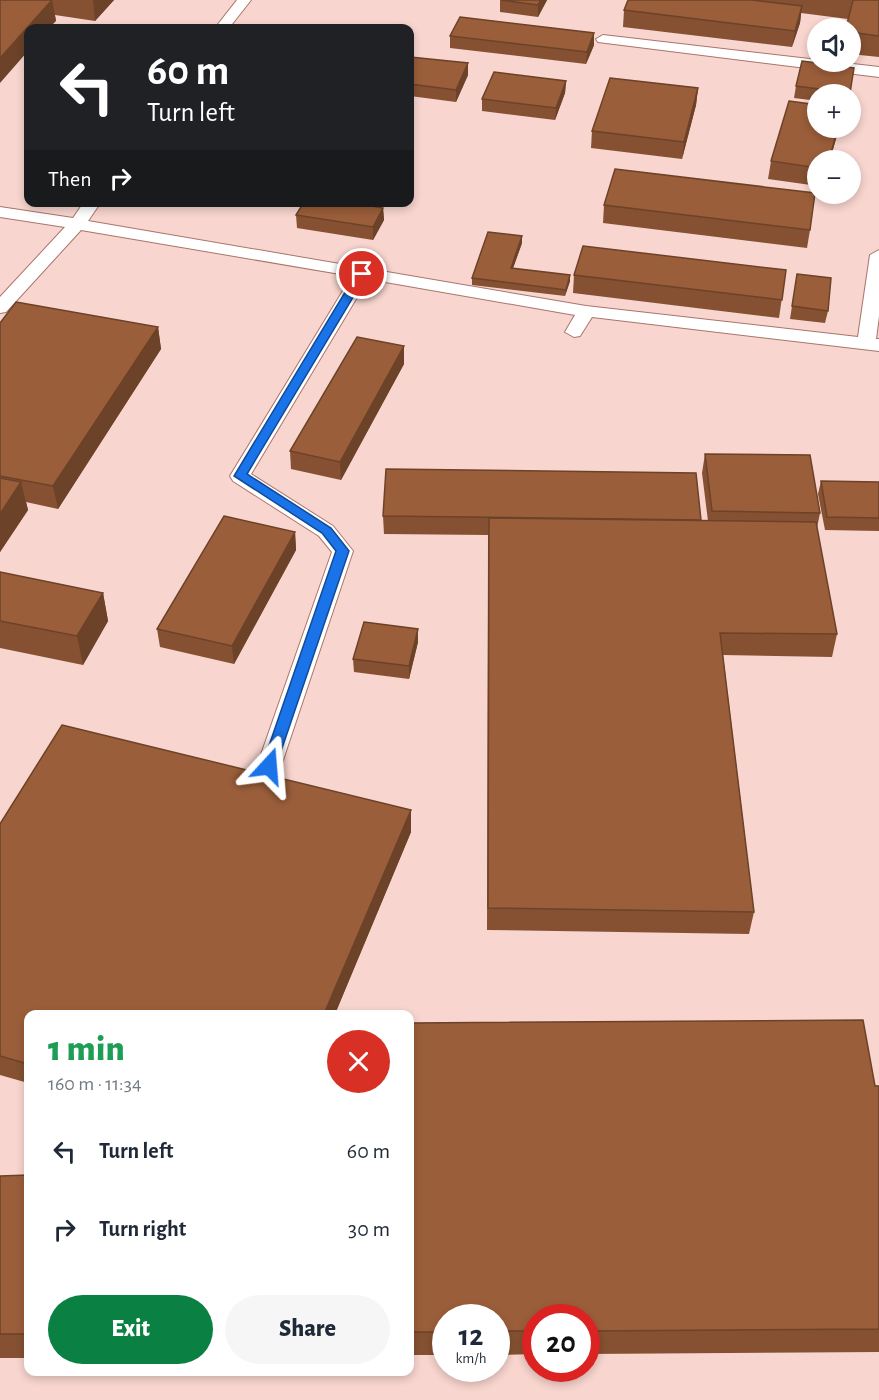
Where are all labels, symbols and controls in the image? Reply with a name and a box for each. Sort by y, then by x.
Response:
map controls [807,18,861,204]
button: sound [807,18,861,72]
icon: left [48,48,126,126]
text: 60 m [147,50,229,92]
button: + [807,84,861,138]
text: Turn left [147,99,235,126]
button: − [807,150,861,204]
icon: right [104,162,137,195]
text: Then [48,168,92,190]
pin [336,248,387,299]
icon: arrive [345,257,378,290]
position arrow [237,734,301,798]
button: close [327,1030,390,1093]
text: 1 min [48,1031,125,1067]
text: 160 m · 11:34 [48,1074,142,1094]
icon: left [48,1135,81,1168]
text: Turn left [99,1140,173,1162]
text: 60 m [347,1140,390,1162]
icon: right [48,1213,81,1246]
text: Turn right [99,1218,186,1240]
text: 30 m [348,1218,390,1240]
button: Exit [48,1295,213,1364]
button: Share [225,1295,390,1364]
speed limit sign: 20 [522,1304,600,1382]
text: 12 [459,1321,483,1351]
text: km/h [456,1351,486,1366]

